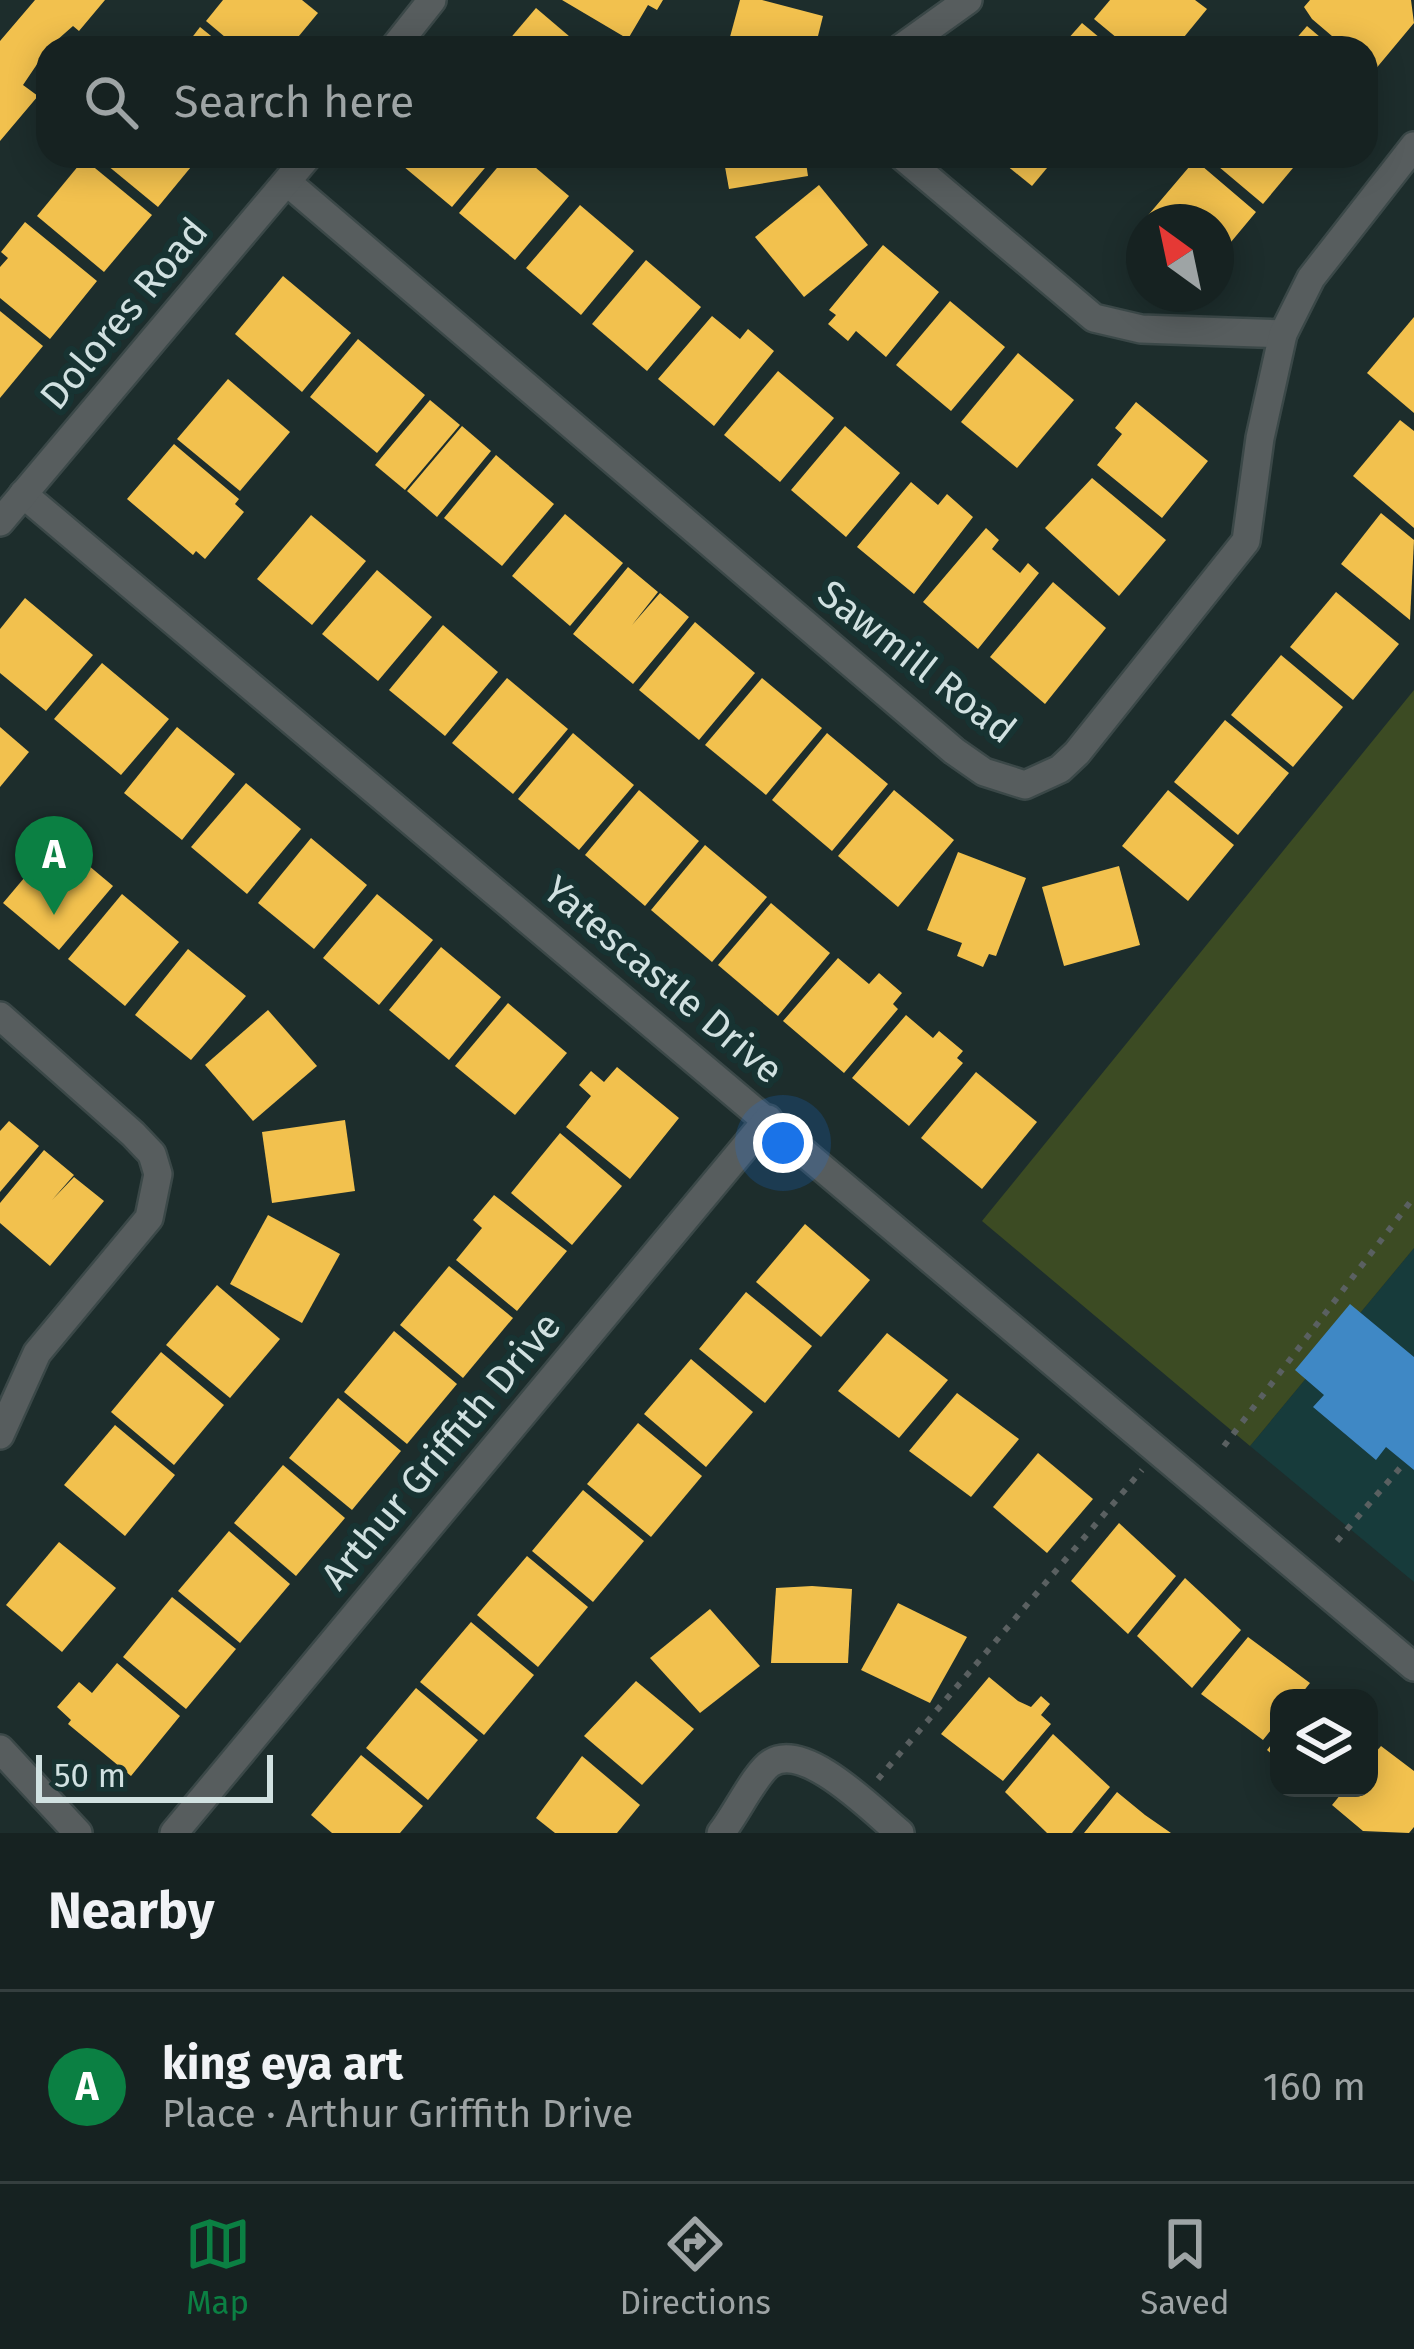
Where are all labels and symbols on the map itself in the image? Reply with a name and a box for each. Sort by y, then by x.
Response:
north arrow [1126,204,1234,312]
street label: Dolores Road [31,209,217,419]
street label: Sawmill Road [809,571,1025,753]
pin: A [15,816,93,915]
street label: Yatescastle Drive [534,867,792,1093]
your location [753,1113,813,1173]
street label: Arthur Griffith Drive [312,1303,570,1599]
scale bar [36,1749,273,1802]

